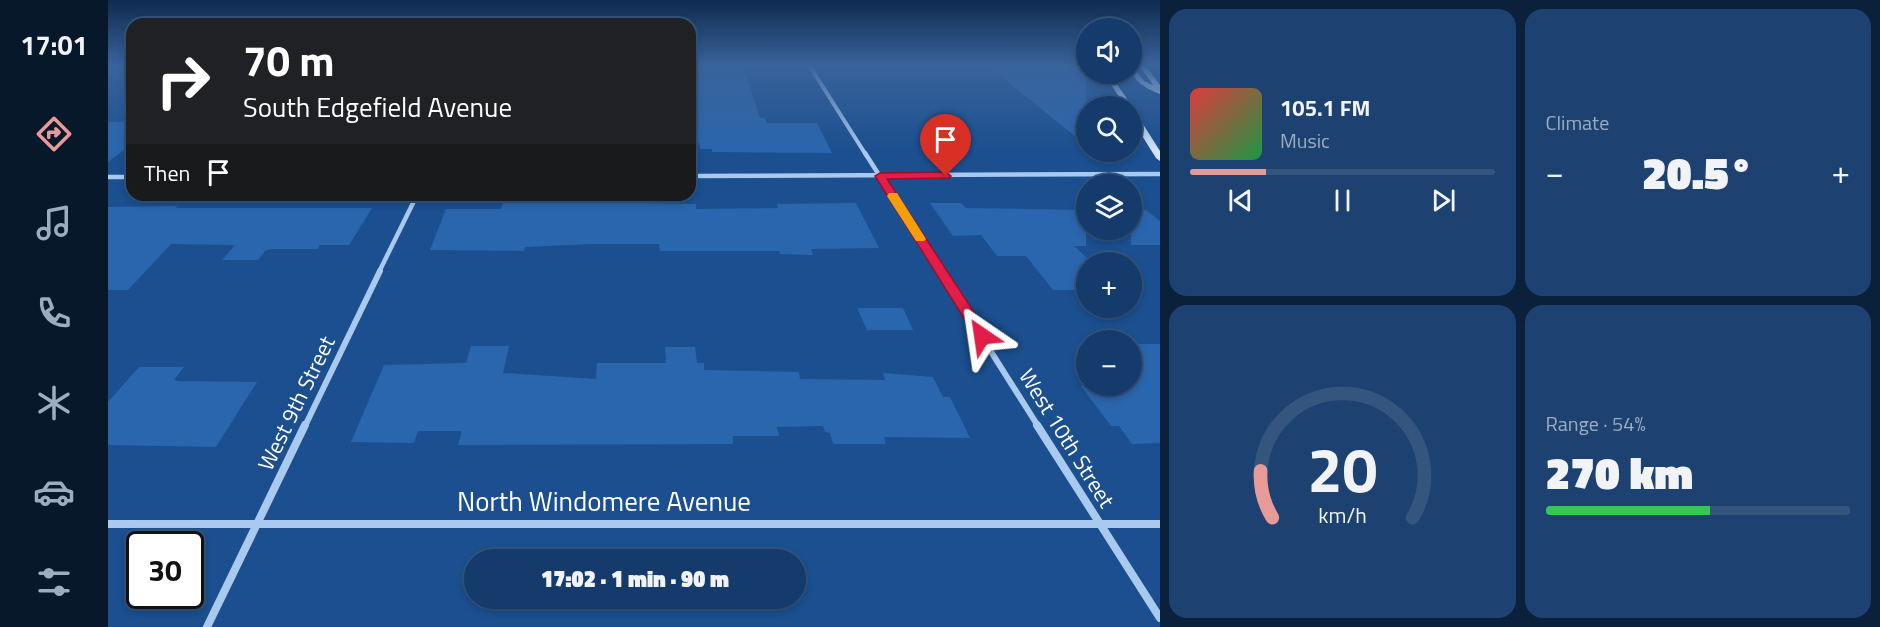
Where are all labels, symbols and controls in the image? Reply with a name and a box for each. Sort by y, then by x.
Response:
map controls [1076,18,1142,396]
button: sound [1076,18,1142,84]
text: 17:01 [20,24,88,65]
text: 70 m [243,28,335,92]
icon: right [144,42,222,120]
text: South Edgefield Avenue [243,86,512,127]
text: 105.1 FM [1280,91,1370,125]
button: search [1076,96,1142,162]
text: Climate [1546,107,1609,138]
icon: directions [33,113,75,155]
pin [920,114,971,176]
icon: arrive [929,123,962,156]
text: Music [1280,125,1330,156]
text: 20.5° [1642,138,1754,206]
text: − [1546,147,1564,197]
text: + [1832,147,1850,197]
text: Then [144,156,190,190]
icon: arrive [202,156,235,189]
button: layers [1076,174,1142,240]
icon: previous [1224,184,1257,217]
icon: pause [1326,184,1359,217]
icon: next [1427,184,1460,217]
icon: music [33,202,75,244]
button: + [1076,252,1142,318]
icon: phone [33,292,75,334]
position arrow [950,304,1014,368]
street label: West 9th Street [249,330,343,476]
button: − [1076,330,1142,396]
street label: West 10th Street [1011,362,1124,515]
icon: climate [33,382,75,424]
text: Range · 54% [1546,408,1646,439]
text: 20 [1307,421,1377,516]
text: 270 km [1546,438,1693,506]
icon: car [33,471,75,513]
street label: North Windomere Avenue [457,480,751,521]
text: km/h [1318,500,1367,532]
speed limit sign: 30 [126,531,204,609]
icon: filters [33,561,75,603]
text: 17:02 · 1 min · 90 m [541,562,729,596]

